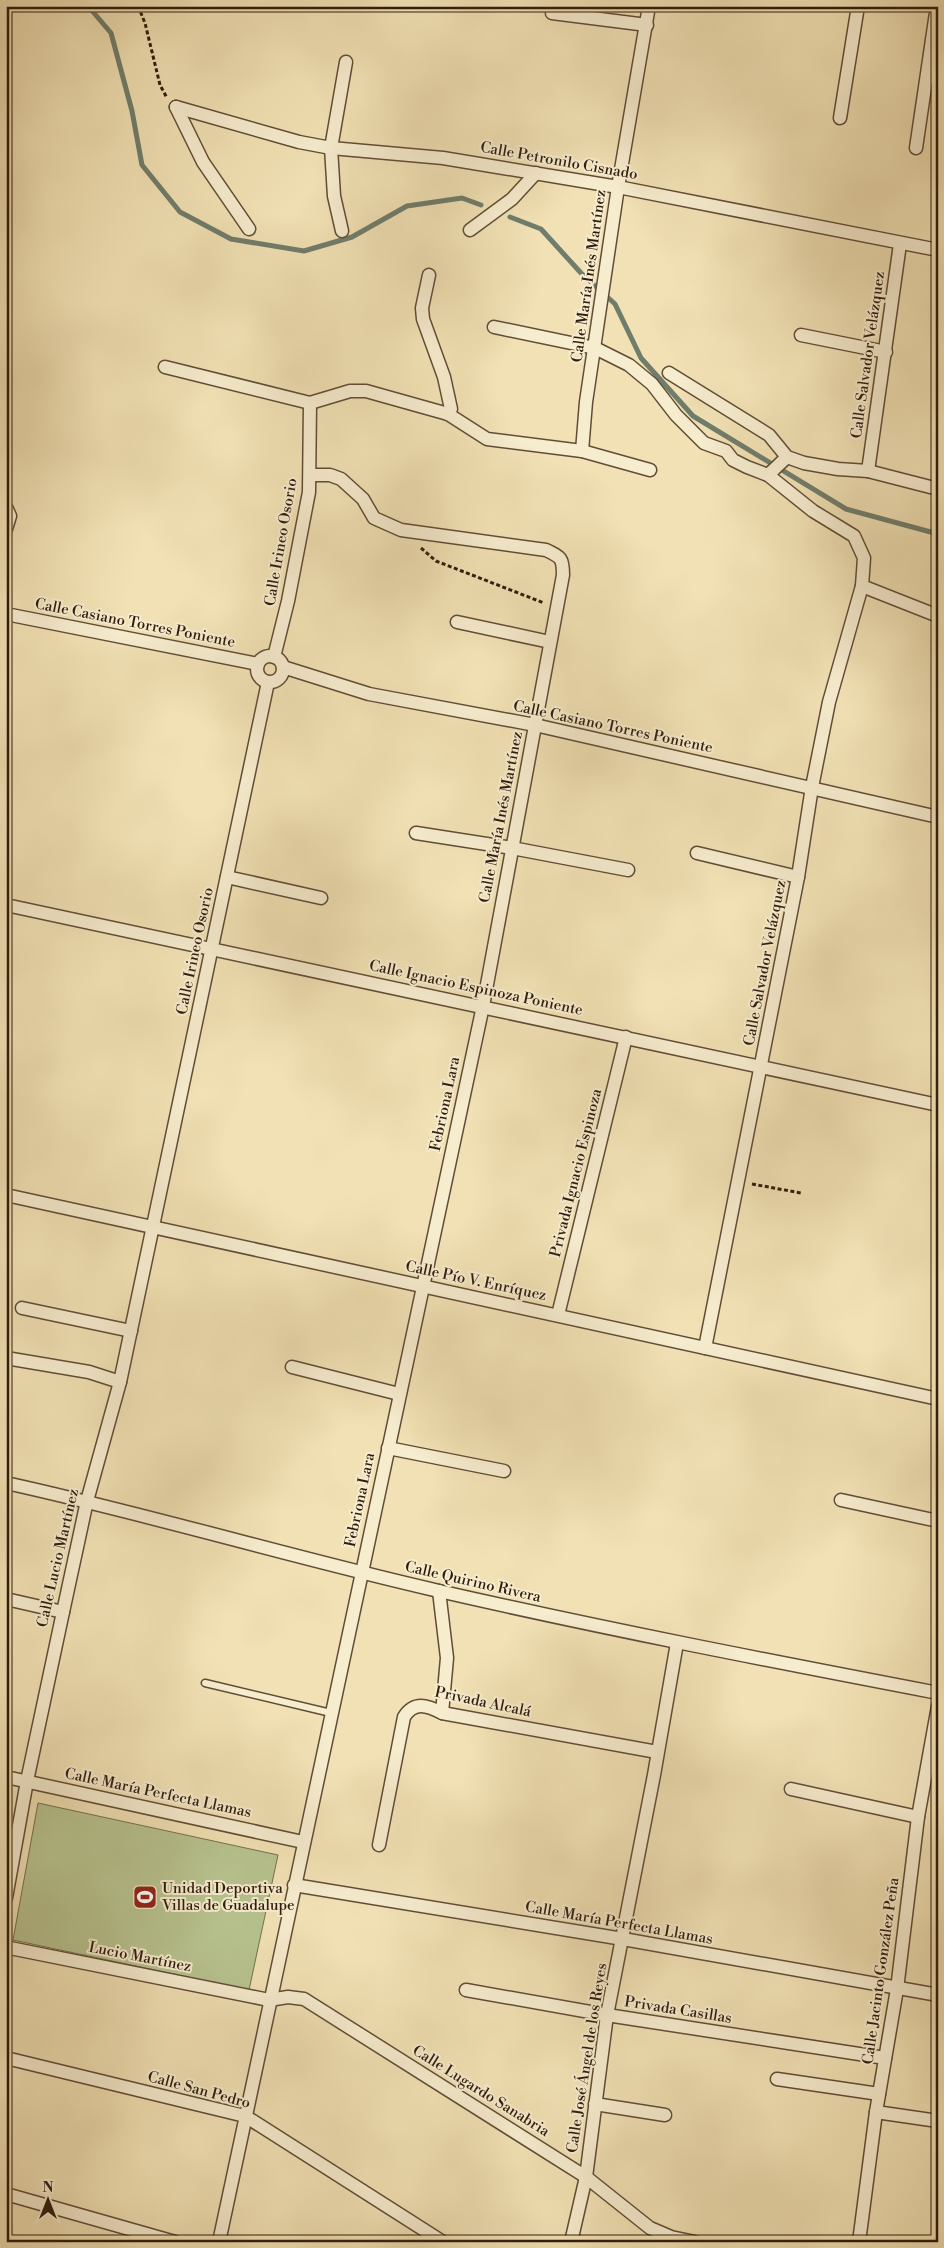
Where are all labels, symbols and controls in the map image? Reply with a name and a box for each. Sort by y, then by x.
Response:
street label: Calle Petronilo Cisnado [479,138,639,184]
street label: Calle María Inés Martínez [567,188,611,364]
street label: Calle Salvador Velázquez [847,270,889,440]
street label: Calle Irineo Osorio [260,476,302,608]
street label: Calle Casiano Torres Poniente [33,594,237,652]
street label: Calle Casiano Torres Poniente [511,697,715,757]
street label: Calle María Inés Martínez [475,730,527,904]
street label: Calle Salvador Velázquez [740,878,790,1048]
street label: Calle Irineo Osorio [172,886,218,1016]
street label: Calle Ignacio Espinoza Poniente [367,956,585,1020]
street label: Febriona Lara [426,1055,464,1153]
street label: Privada Ignacio Espinoza [546,1086,606,1259]
street label: Calle Pío V. Enríquez [404,1257,548,1305]
street label: Febriona Lara [341,1451,379,1549]
street label: Calle Lucio Martínez [33,1487,83,1629]
street label: Calle Quirino Rivera [403,1557,543,1607]
street label: Privada Alcalá [433,1683,533,1722]
street label: Calle María Perfecta Llamas [63,1764,253,1822]
street label: Calle Jacinto González Peña [858,1876,904,2066]
place label: Unidad Deportiva Villas de Guadalupe [161,1879,295,1915]
sports icon: Unidad Deportiva Villas de Guadalupe [132,1884,158,1910]
street label: Calle María Perfecta Llamas [524,1897,714,1949]
street label: Lucio Martínez [87,1938,193,1976]
street label: Calle José Ángel de los Reyes [562,1961,611,2154]
street label: Privada Casillas [623,1992,733,2028]
street label: Calle Lugardo Sanabria [409,2041,553,2141]
street label: Calle San Pedro [145,2067,253,2113]
north arrow [22,2176,72,2226]
text: N [42,2179,54,2197]

